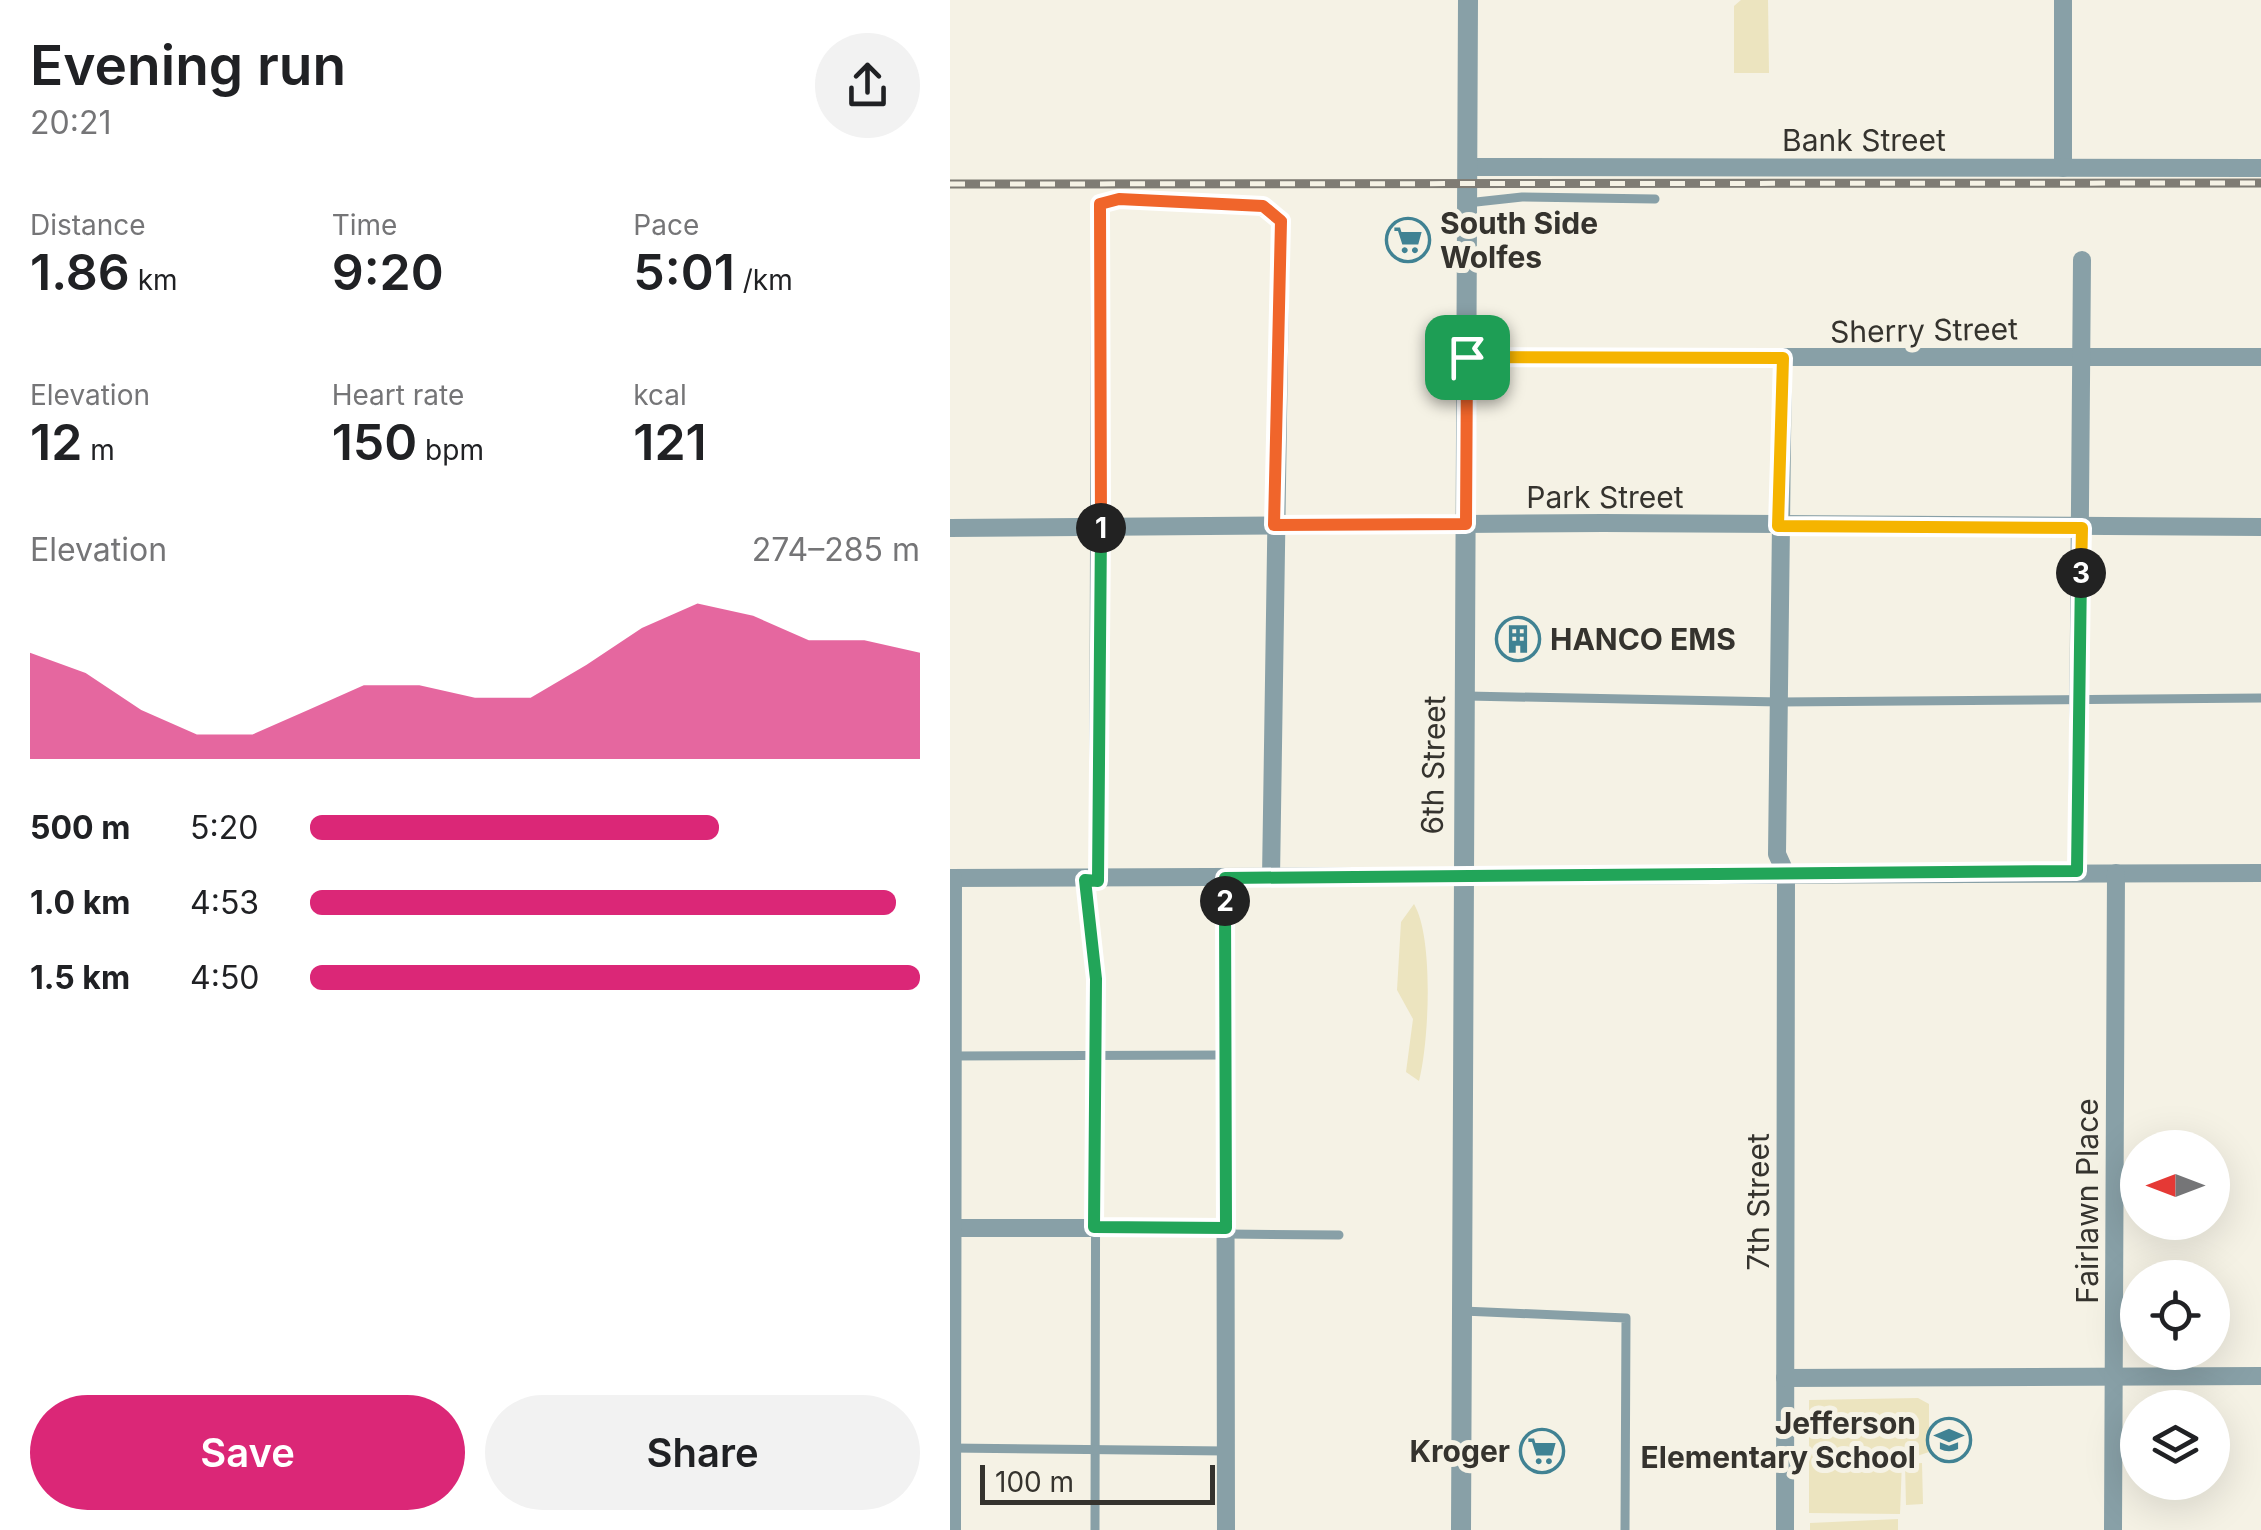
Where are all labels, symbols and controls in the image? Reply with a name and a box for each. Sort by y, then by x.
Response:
text: Evening run [30,32,346,98]
button: share [815,33,920,138]
text: 20:21 [30,103,111,142]
street label: Bank Street [1782,122,1946,158]
place label: South Side Wolfes [1440,205,1598,275]
text: Distance [30,208,146,242]
text: Time [332,208,397,242]
text: Pace [633,208,699,242]
supermarket icon: South Side Wolfes [1385,217,1431,263]
text: 1.86 [30,242,130,302]
text: 9:20 [332,242,444,302]
text: 5:01 [633,242,735,302]
text: km [130,263,178,297]
text: /km [735,263,793,297]
street label: Sherry Street [1830,310,2018,350]
pin [1425,315,1510,400]
icon: arrive [1440,330,1495,385]
text: Elevation [30,378,150,412]
text: Heart rate [332,378,464,412]
text: kcal [633,378,687,412]
text: 12 [30,412,82,472]
text: 150 [332,412,417,472]
text: 121 [633,412,707,472]
text: m [82,433,115,467]
text: bpm [417,433,484,467]
street label: Park Street [1526,479,1684,515]
pin: 1 [1076,503,1126,553]
text: 1 [1095,511,1107,545]
text: Elevation [30,530,167,569]
text: 274–285 m [752,530,920,569]
pin: 3 [2056,548,2106,598]
text: 3 [2072,556,2090,590]
building icon: HANCO EMS [1495,616,1541,662]
place label: HANCO EMS [1550,621,1736,657]
street label: 6th Street [1414,695,1452,835]
text: 500 m [30,808,130,847]
text: 5:20 [190,808,258,847]
pin: 2 [1200,876,1250,926]
text: 1.0 km [30,883,130,922]
text: 4:53 [190,883,259,922]
text: 2 [1216,884,1234,918]
text: 1.5 km [30,958,130,997]
text: 4:50 [190,958,260,997]
street label: Fairlawn Place [2069,1098,2105,1304]
north arrow [2120,1130,2230,1240]
map controls [2120,1130,2230,1500]
street label: 7th Street [1740,1133,1776,1271]
button: locate [2120,1260,2230,1370]
button: layers [2120,1390,2230,1500]
button: Save [30,1395,465,1510]
button: Share [485,1395,920,1510]
place label: Jefferson Elementary School [1641,1405,1916,1475]
school or university icon: Jefferson Elementary School [1926,1417,1972,1463]
supermarket icon: Kroger [1519,1428,1565,1474]
place label: Kroger [1409,1433,1510,1469]
scale bar [980,1460,1215,1504]
text: 100 m [995,1465,1074,1499]

